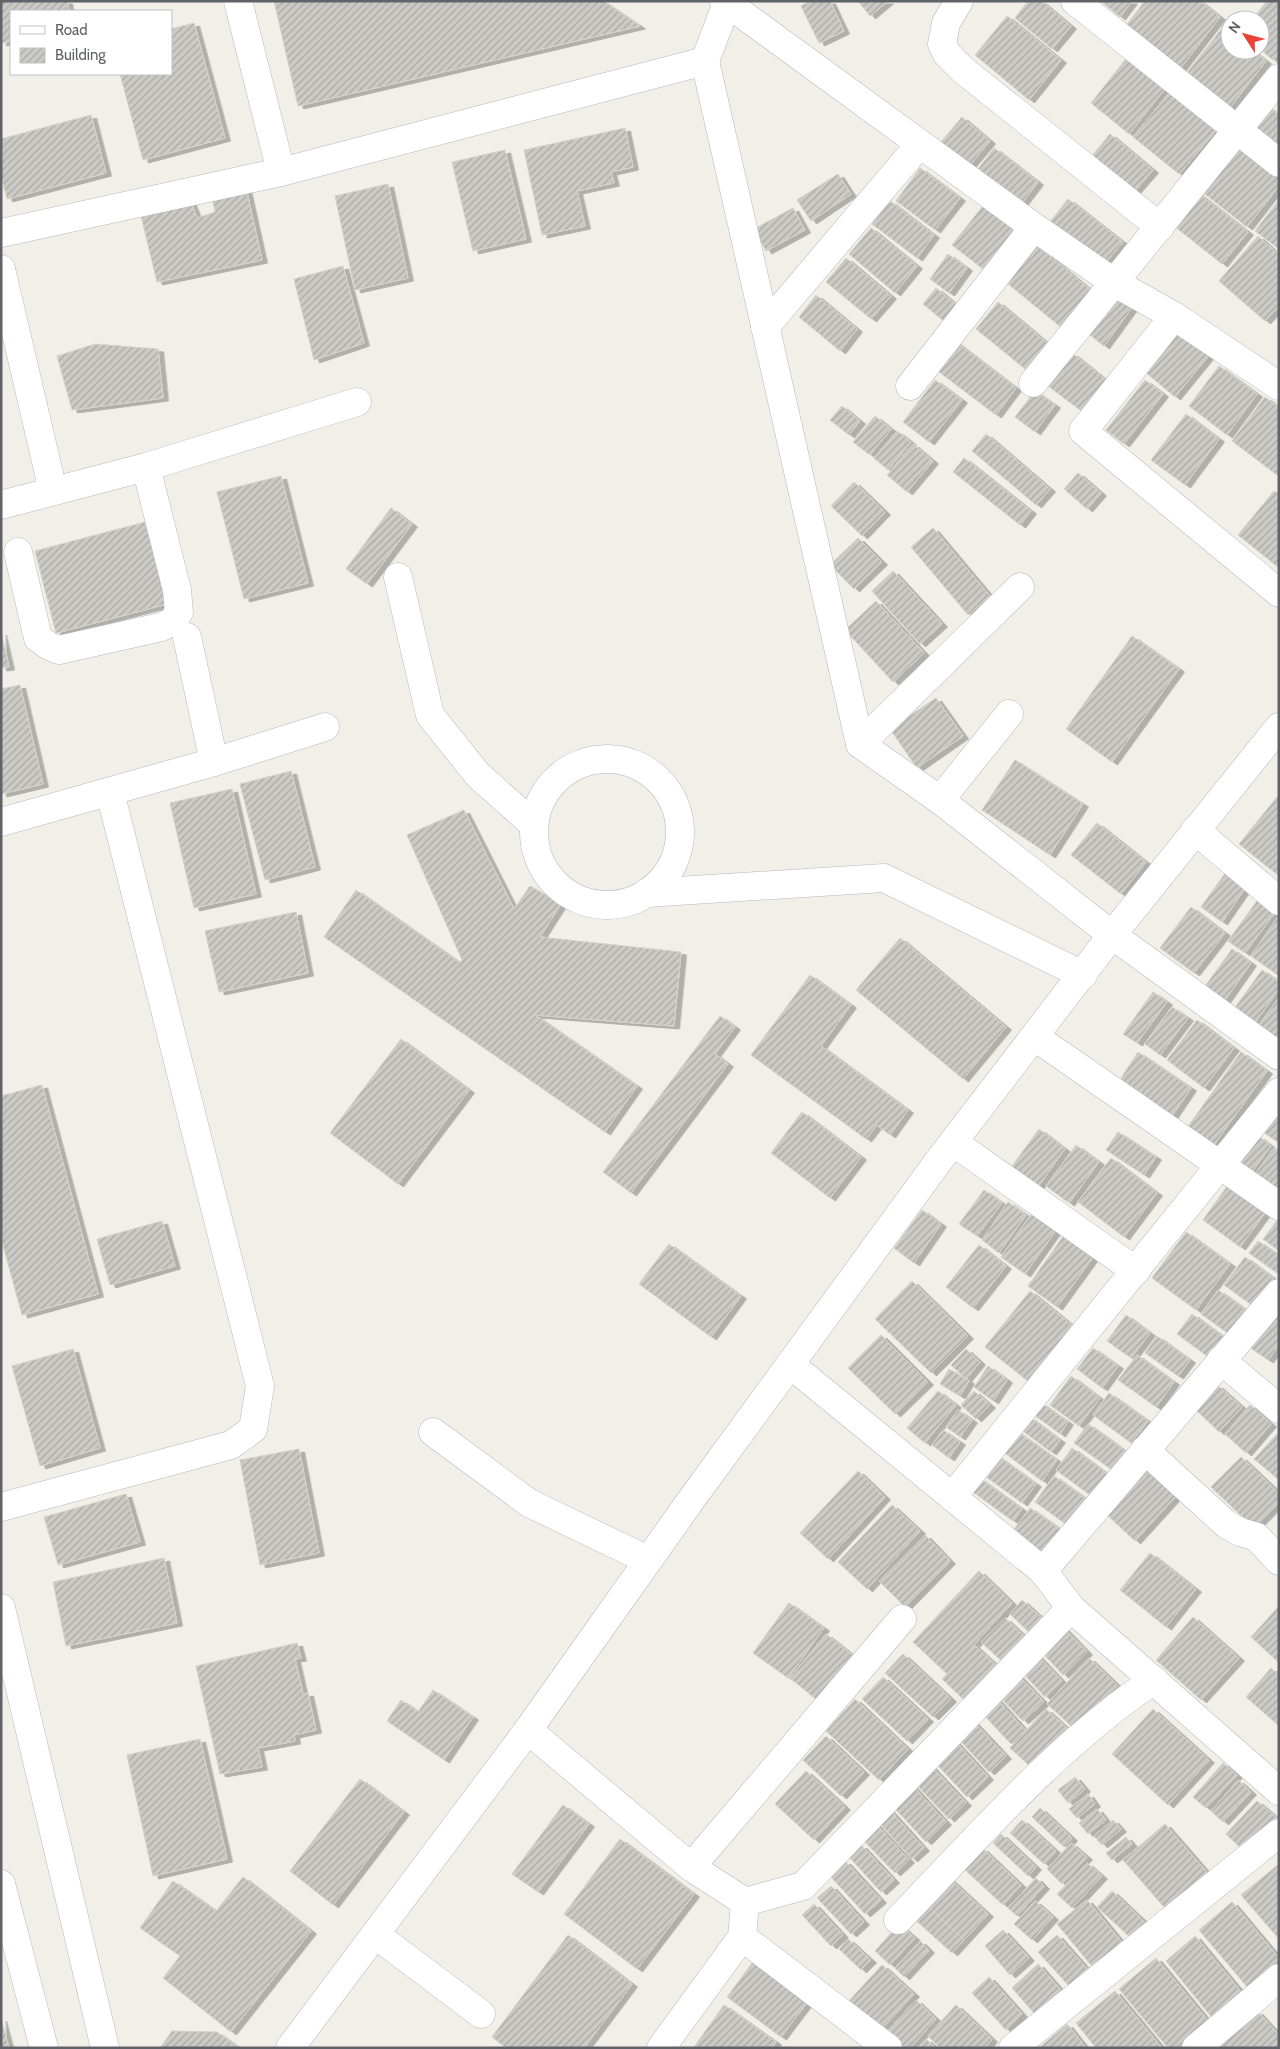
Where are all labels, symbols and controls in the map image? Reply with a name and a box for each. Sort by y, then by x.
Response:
legend [10,10,172,75]
north arrow [1220,10,1270,60]
text: N [1224,18,1245,37]
text: Road [55,21,88,39]
text: Building [55,46,106,64]

